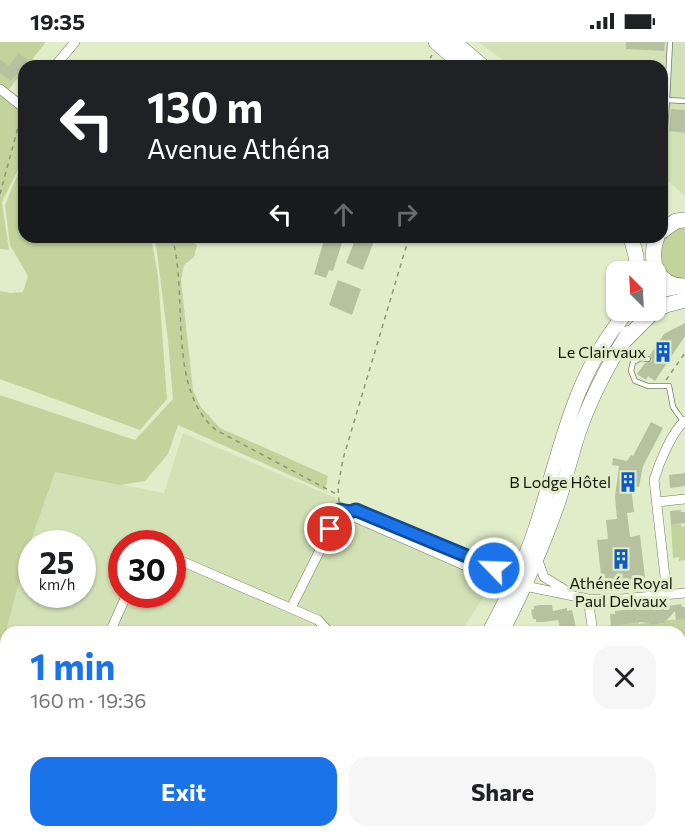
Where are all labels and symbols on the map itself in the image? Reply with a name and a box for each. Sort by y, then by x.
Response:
north arrow [606,261,666,321]
building icon: Le Clairvaux [651,340,675,364]
place label: Le Clairvaux [558,342,646,361]
building icon: B Lodge Hôtel [616,470,640,494]
place label: B Lodge Hôtel [509,472,611,491]
pin [304,503,355,554]
speed limit sign: 30 [108,530,186,608]
position arrow [462,536,526,600]
building icon: Athénée Royal Paul Delvaux [609,547,633,571]
place label: Athénée Royal Paul Delvaux [569,573,673,610]

